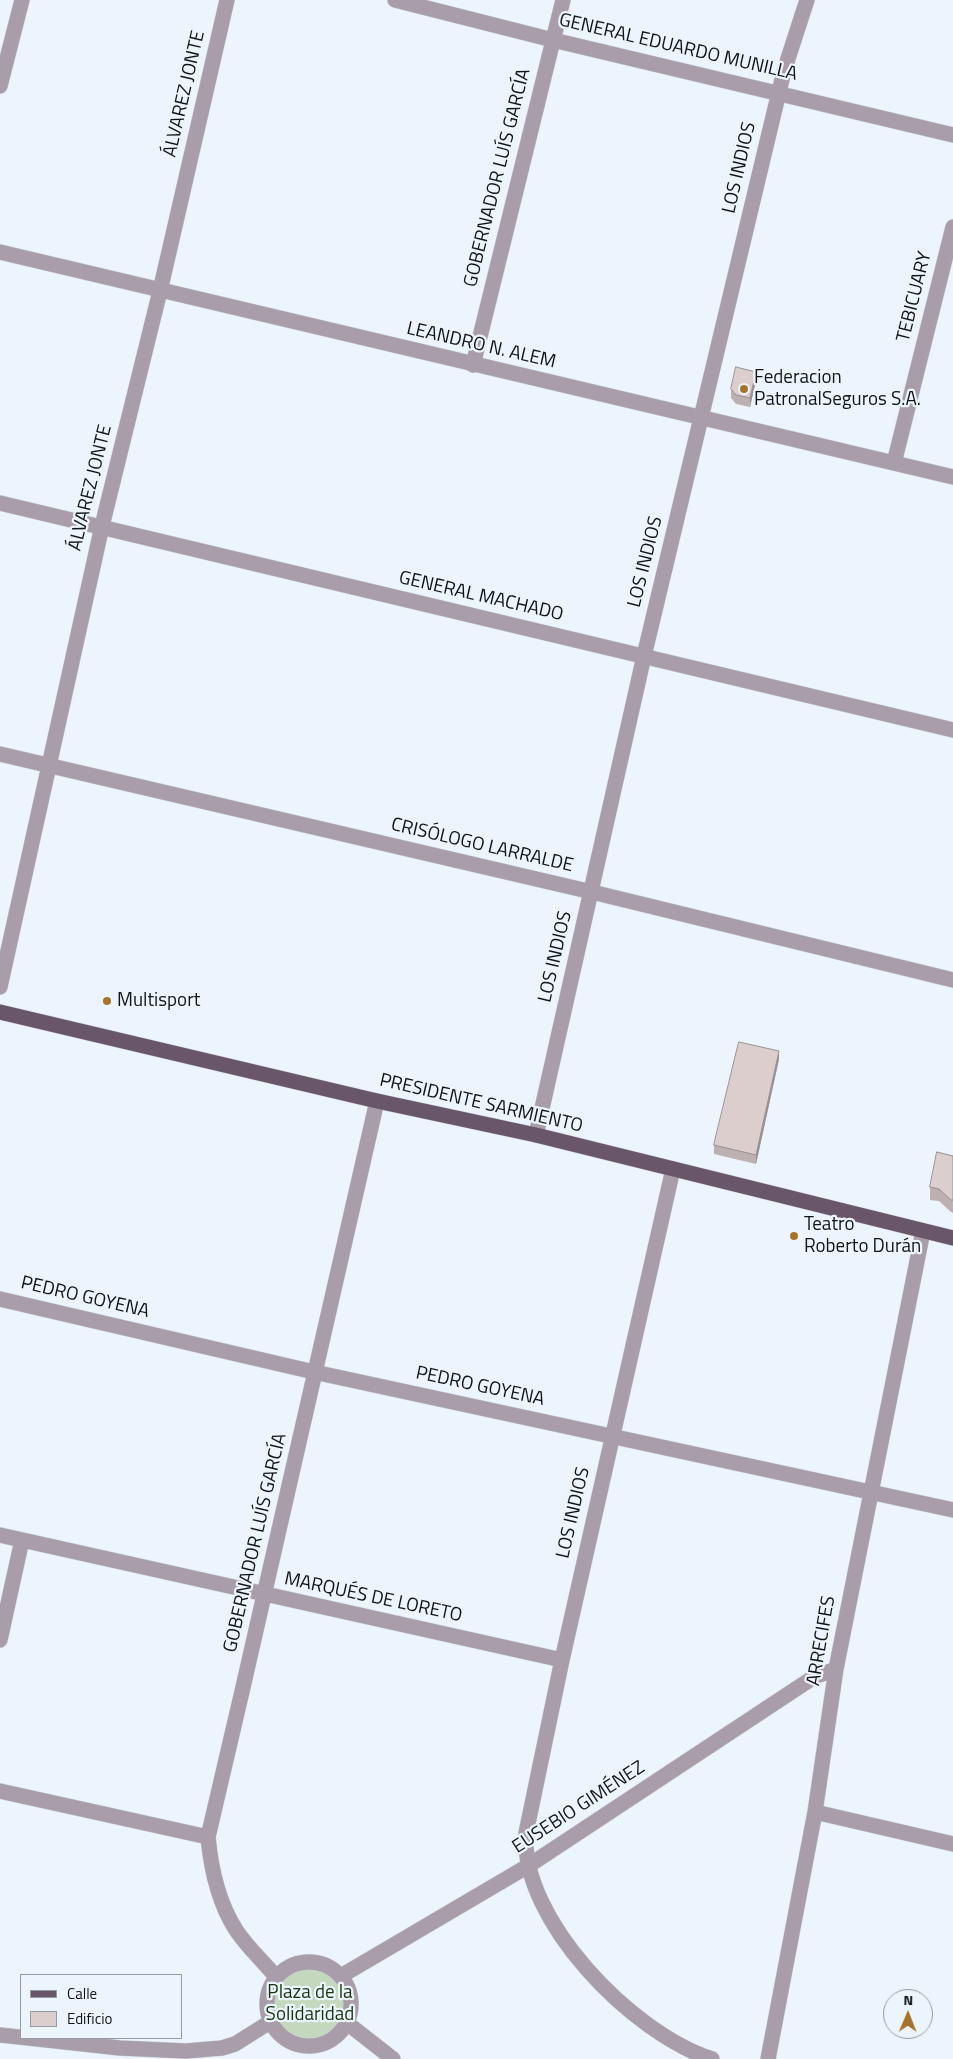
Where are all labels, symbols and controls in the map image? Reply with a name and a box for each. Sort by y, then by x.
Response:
street label: GENERAL EDUARDO MUNILLA [557,9,799,87]
street label: ÁLVAREZ JONTE [159,29,211,159]
street label: GOBERNADOR LUÍS GARCÍA [460,66,536,290]
street label: LOS INDIOS [718,120,762,216]
street label: TEBICUARY [893,250,937,344]
street label: LEANDRO N. ALEM [404,318,558,374]
place label: Federacion PatronalSeguros S.A. [754,367,921,411]
marker: Federacion PatronalSeguros S.A. [738,383,750,395]
street label: ÁLVAREZ JONTE [64,423,118,553]
street label: LOS INDIOS [624,514,668,610]
street label: GENERAL MACHADO [397,567,565,627]
street label: CRISÓLOGO LARRALDE [389,814,575,878]
street label: LOS INDIOS [534,909,578,1005]
place label: Multisport [117,990,200,1012]
marker: Multisport [101,995,113,1007]
street label: PRESIDENTE SARMIENTO [377,1070,585,1138]
place label: Teatro Roberto Durán [804,1214,921,1258]
marker: Teatro Roberto Durán [788,1230,800,1242]
street label: PEDRO GOYENA [19,1272,151,1324]
street label: PEDRO GOYENA [414,1362,546,1412]
street label: GOBERNADOR LUÍS GARCÍA [220,1431,292,1655]
street label: LOS INDIOS [552,1465,596,1561]
street label: MARQUÉS DE LORETO [282,1568,464,1628]
street label: ARRECIFES [803,1594,841,1688]
street label: EUSEBIO GIMÉNEZ [509,1757,649,1859]
legend [20,1974,182,2039]
text: Calle [67,1982,97,2005]
park label: Plaza de la Solidaridad [266,1982,354,2026]
north arrow [883,1989,933,2039]
text: N [903,1989,913,2010]
text: Edificio [67,2007,112,2030]

